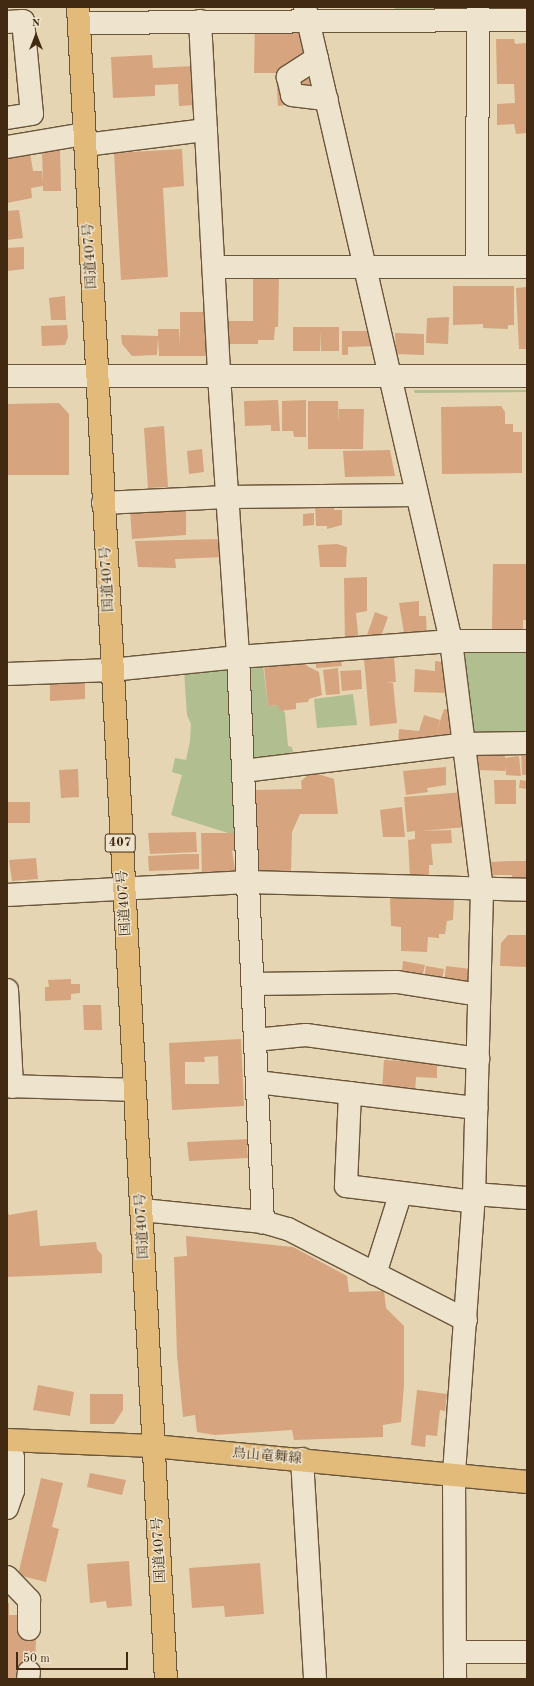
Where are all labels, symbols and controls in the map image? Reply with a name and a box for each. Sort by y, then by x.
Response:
north arrow [16,16,56,56]
text: N [32,18,40,29]
street label: 国道407号 [80,222,100,290]
street label: 国道407号 [97,545,117,613]
road number: 407 [104,832,136,854]
street label: 国道407号 [114,869,134,937]
street label: 国道407号 [132,1192,152,1260]
street label: 鳥山竜舞線 [231,1445,303,1467]
street label: 国道407号 [149,1516,169,1584]
scale bar [18,1644,130,1670]
text: 50 m [23,1653,50,1665]

